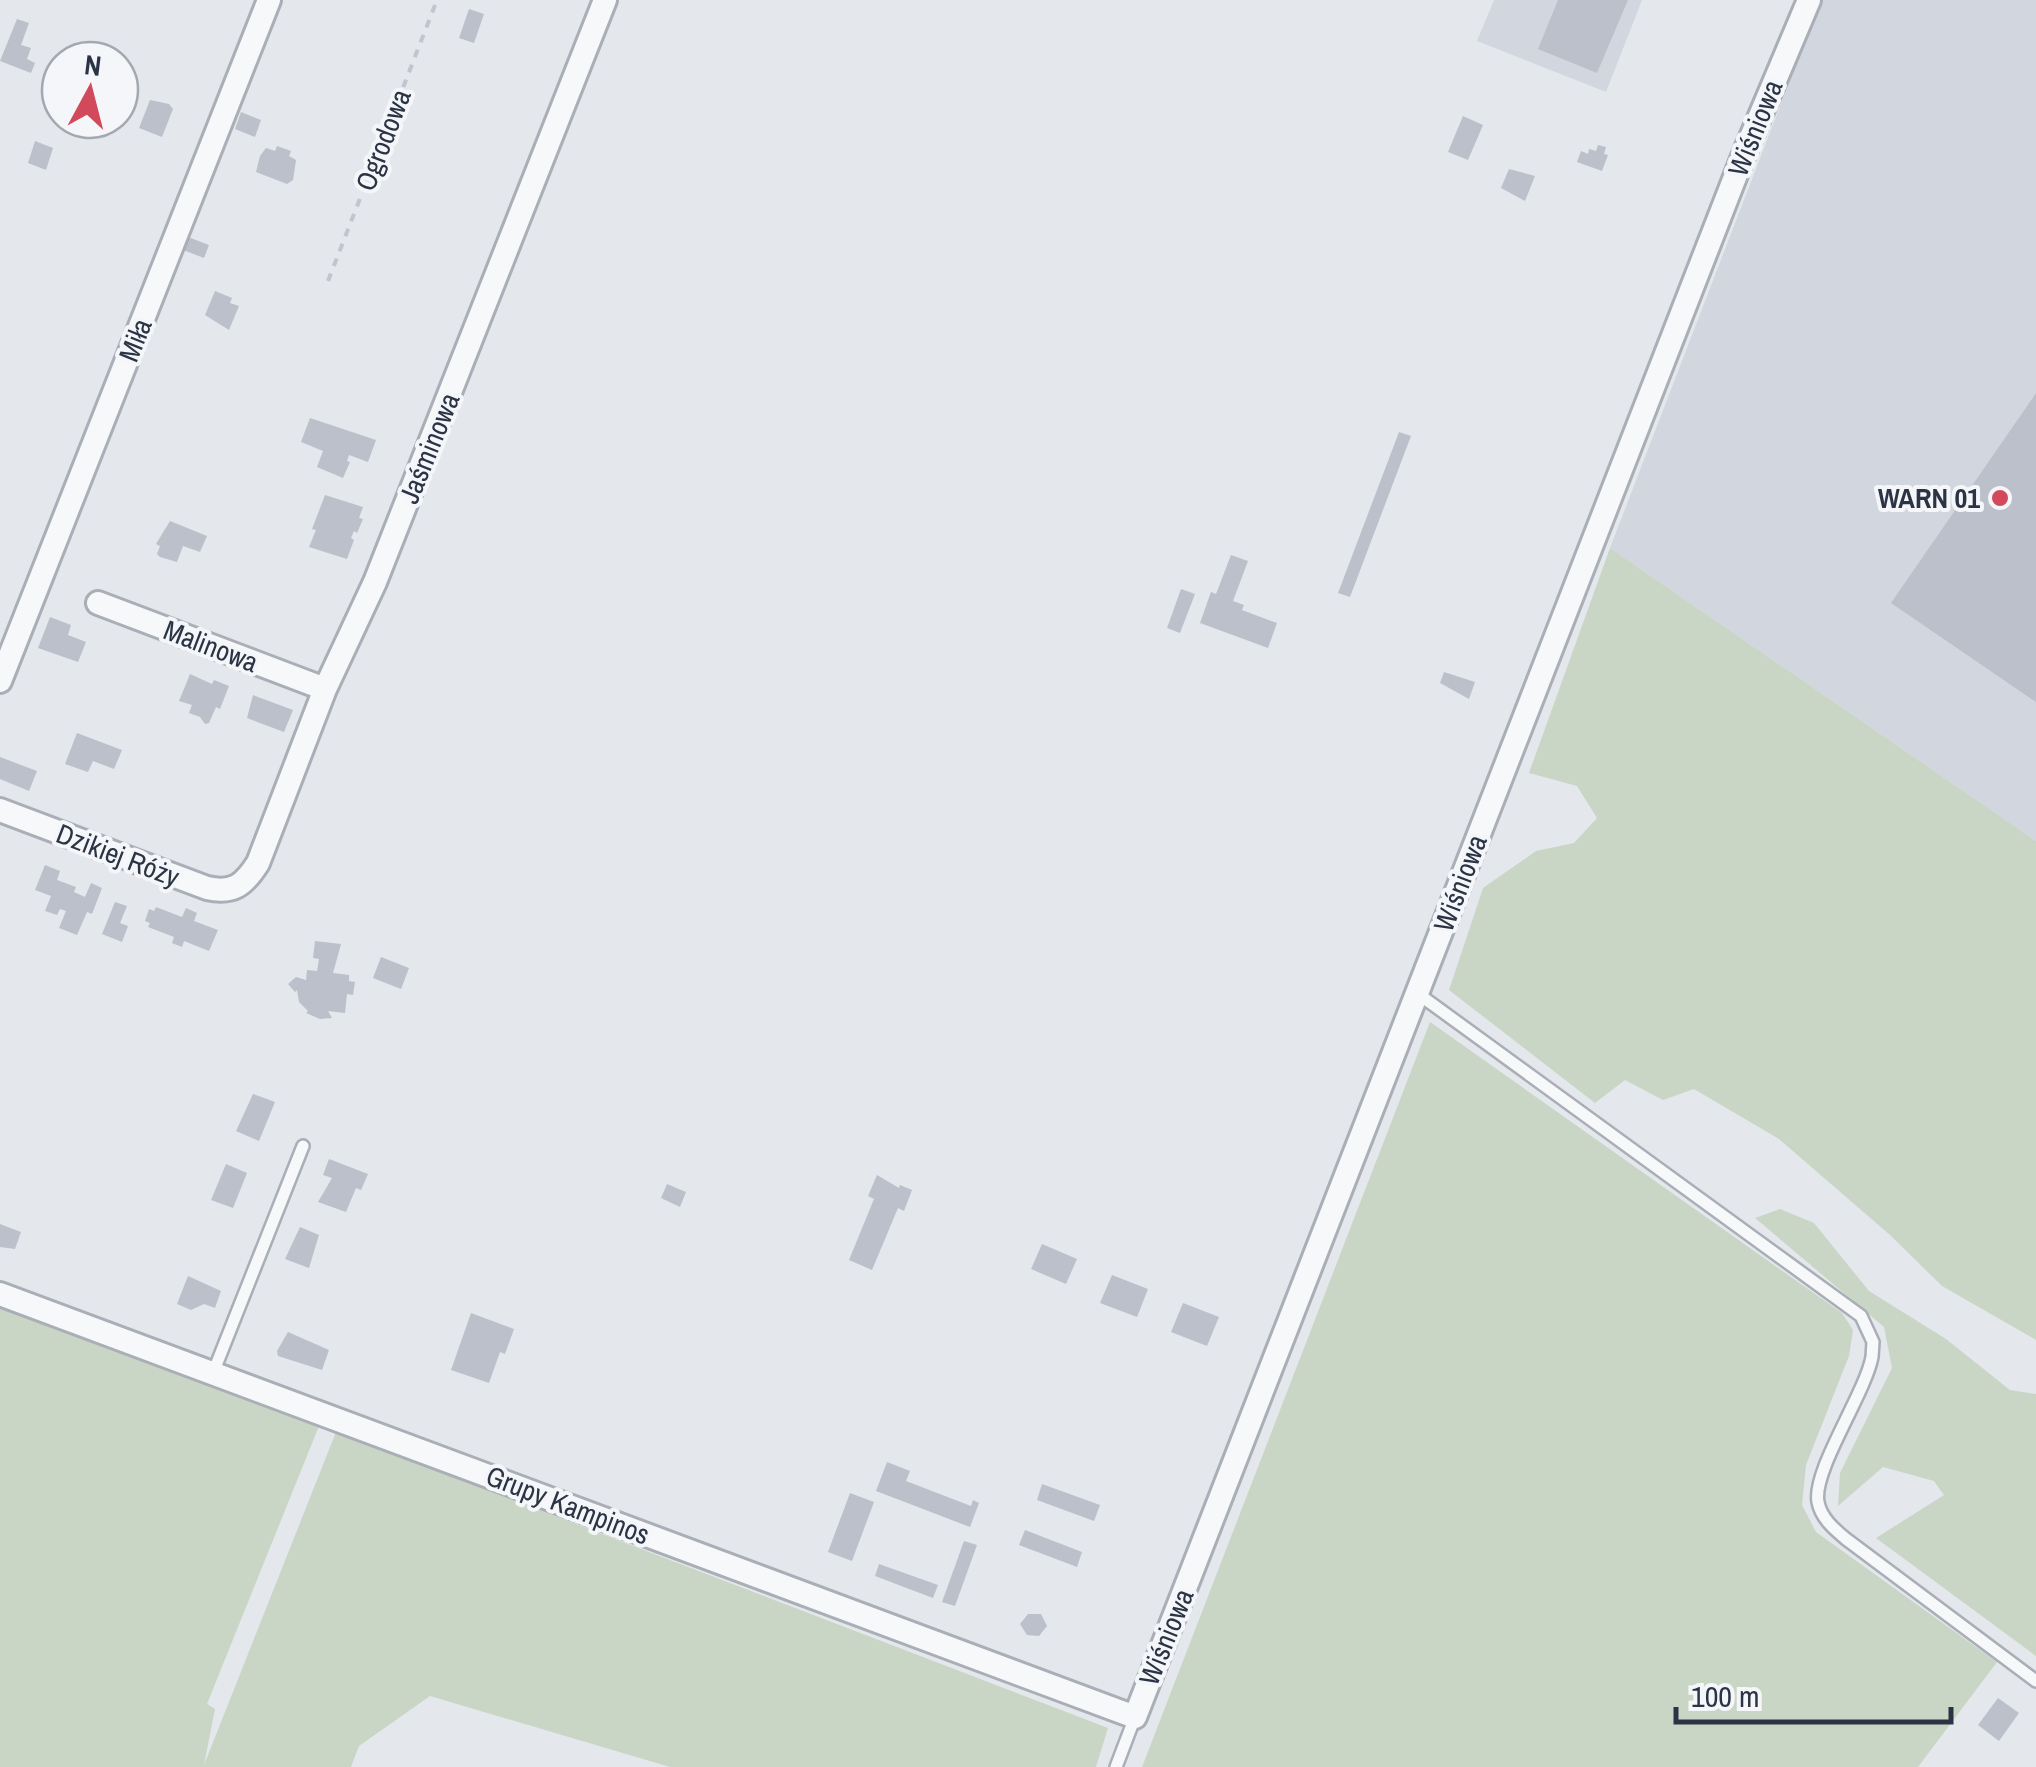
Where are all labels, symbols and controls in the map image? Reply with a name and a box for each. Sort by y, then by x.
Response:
north arrow [40,40,140,140]
text: N [83,45,104,85]
street label: Wiśniowa [1719,74,1792,182]
street label: Ogrodowa [346,84,420,196]
street label: Miła [109,313,161,367]
street label: Jaśminowa [390,387,468,509]
place label: WARN 01 [1878,479,1980,517]
marker: WARN 01 [1989,487,2011,509]
street label: Malinowa [158,611,264,681]
street label: Dzikiej Róży [51,814,185,896]
street label: Wiśniowa [1424,829,1496,937]
street label: Grupy Kampinos [481,1456,655,1554]
street label: Wiśniowa [1130,1583,1203,1691]
scale bar [1676,1662,1951,1724]
text: 100 m [1691,1676,1759,1716]

